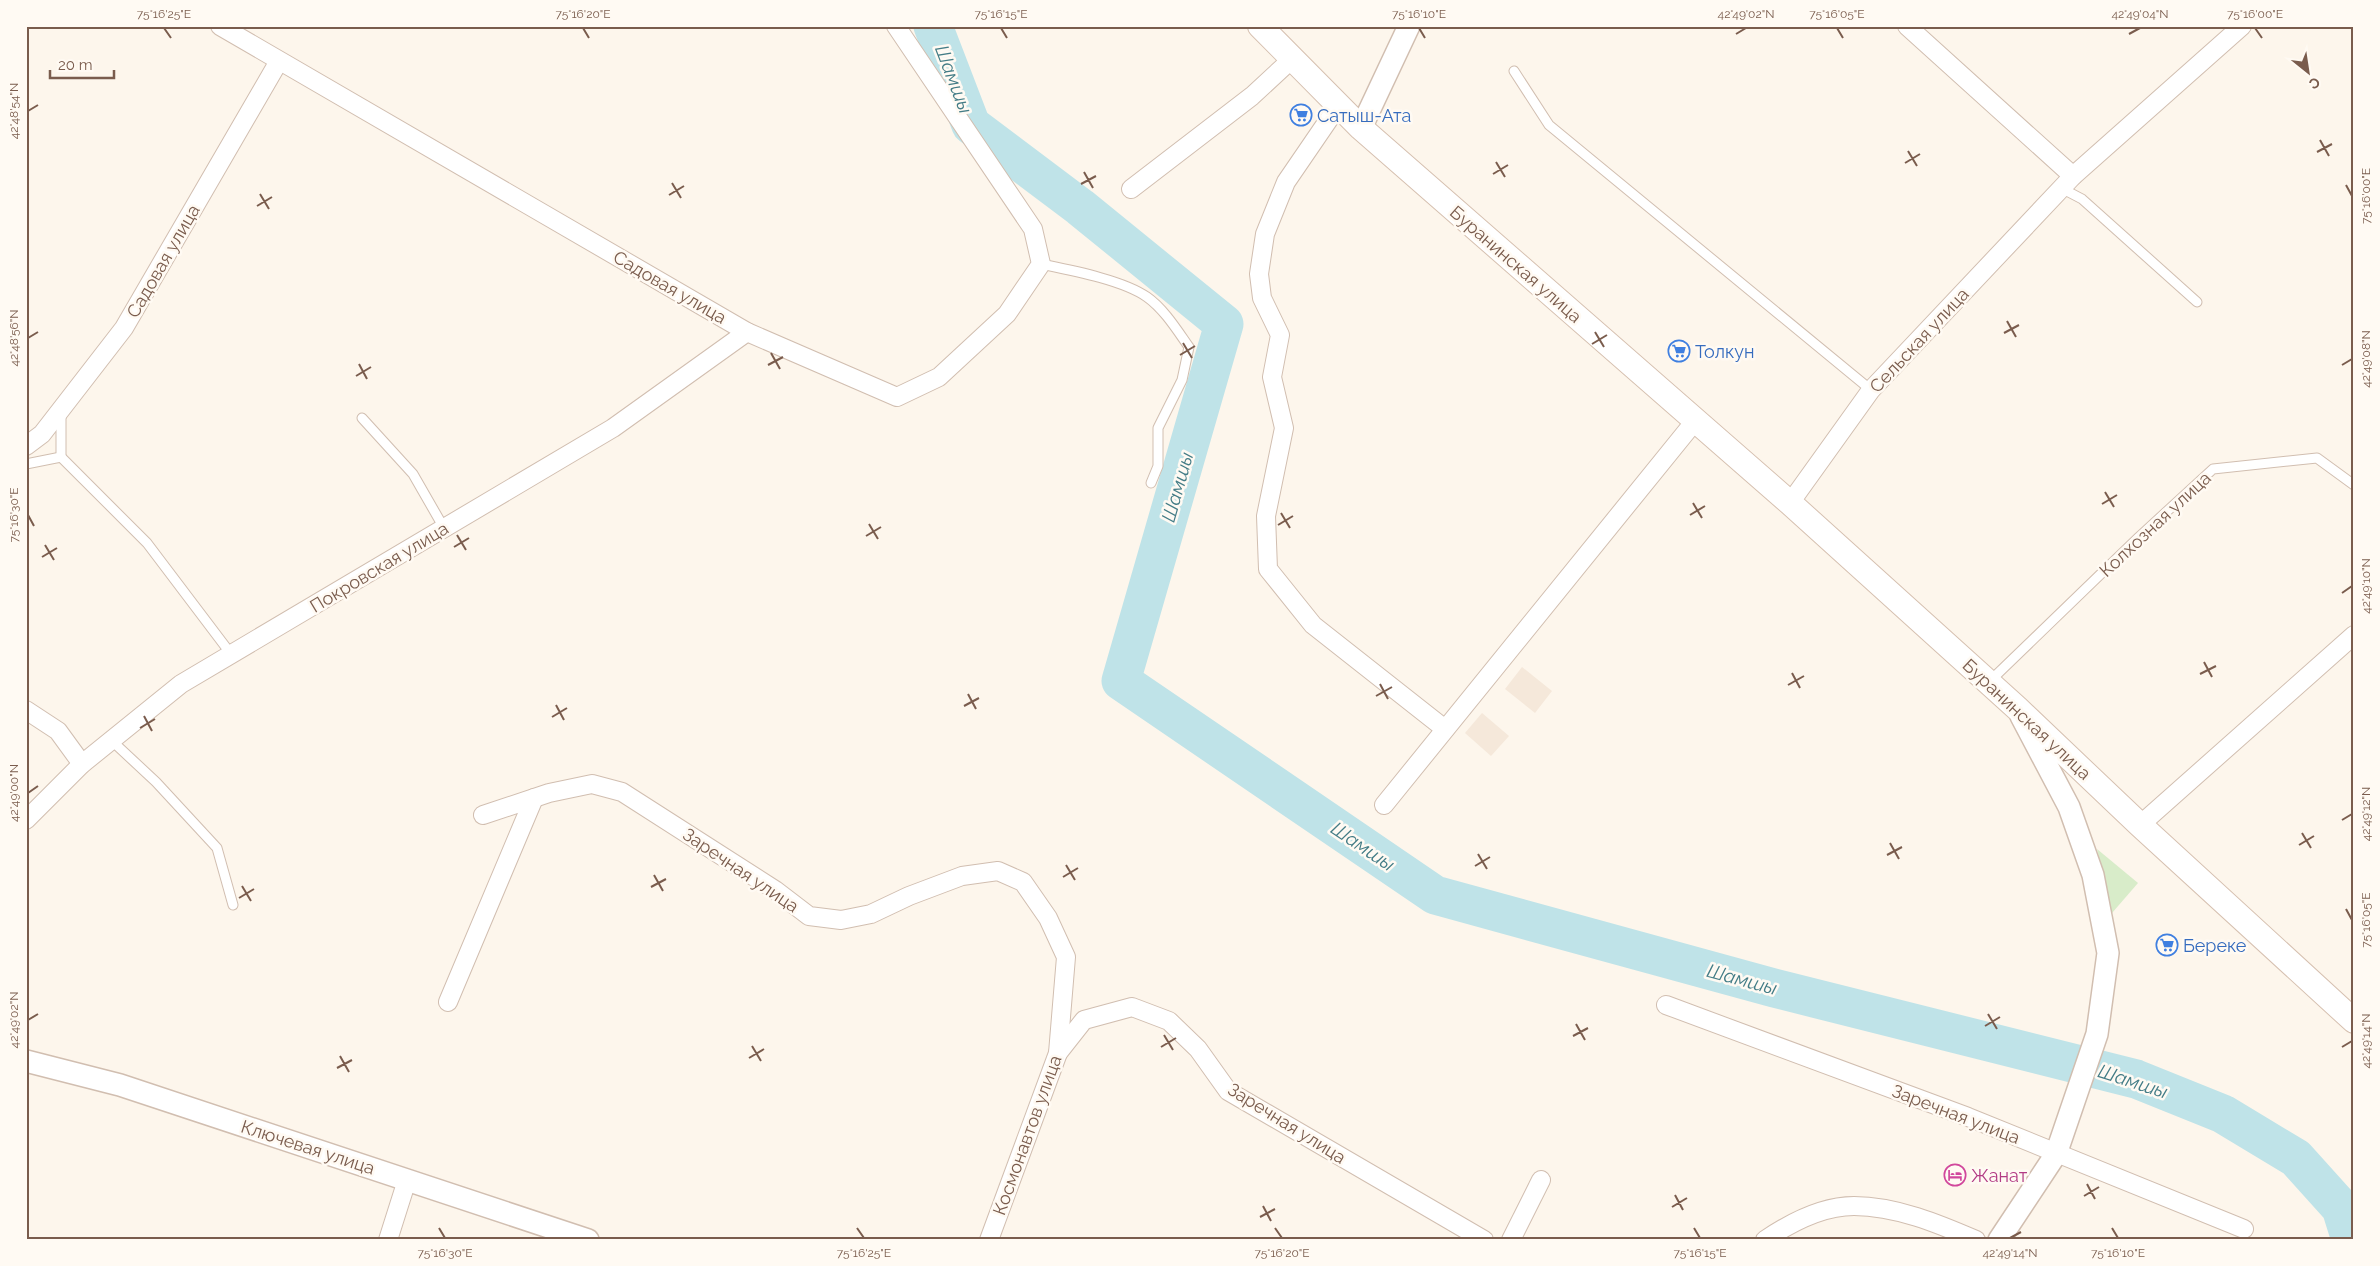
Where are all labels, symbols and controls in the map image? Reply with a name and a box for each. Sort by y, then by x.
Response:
text: 75°16'25"E [137,7,191,21]
text: 75°16'20"E [555,7,611,21]
text: 75°16'15"E [974,7,1028,21]
text: 75°16'10"E [1392,7,1446,21]
text: 42°49'02"N [1718,7,1774,21]
text: 75°16'05"E [1809,7,1865,21]
text: 42°49'04"N [2111,7,2169,21]
text: 75°16'00"E [2227,7,2283,21]
water label: Шамшы [931,42,977,117]
scale bar [50,48,114,80]
north arrow [2282,48,2332,98]
text: 20 m [58,56,93,74]
text: С [2306,74,2323,93]
text: 42°48'54"N [7,83,21,139]
supermarket icon: Сатыш-Ата [1289,103,1313,127]
place label: Сатыш-Ата [1317,105,1411,126]
text: 75°16'00"E [2359,168,2373,224]
street label: Садовая улица [122,201,204,321]
street label: Буранинская улица [1446,201,1586,327]
street label: Садовая улица [610,246,730,328]
street label: Сельская улица [1865,283,1973,397]
text: 42°48'56"N [7,309,21,367]
text: 42°49'08"N [2359,330,2373,388]
supermarket icon: Толкун [1667,339,1691,363]
place label: Толкун [1695,341,1755,362]
water label: Шамшы [1157,449,1198,524]
street label: Колхозная улица [2095,467,2215,581]
text: 75°16'30"E [7,487,21,543]
street label: Покровская улица [306,517,452,617]
text: 42°49'10"N [2359,558,2373,614]
street label: Буранинская улица [1959,654,2095,784]
text: 42°49'00"N [7,764,21,822]
text: 42°49'12"N [2359,787,2373,841]
water label: Шамшы [1327,817,1399,875]
street label: Заречная улица [679,823,803,917]
text: 75°16'05"E [2359,892,2373,948]
supermarket icon: Береке [2155,933,2179,957]
place label: Береке [2183,935,2247,956]
water label: Шамшы [1705,959,1780,999]
text: 42°49'02"N [7,992,21,1048]
text: 42°49'14"N [2359,1014,2373,1068]
street label: Космонавтов улица [988,1052,1066,1218]
water label: Шамшы [2096,1059,2171,1103]
street label: Заречная улица [1224,1078,1350,1168]
street label: Заречная улица [1889,1080,2023,1148]
street label: Ключевая улица [239,1115,377,1179]
hotel icon: Жанат [1943,1163,1967,1187]
place label: Жанат [1971,1165,2028,1186]
text: 75°16'30"E [417,1246,473,1260]
text: 75°16'25"E [837,1246,891,1260]
text: 75°16'20"E [1254,1246,1310,1260]
text: 75°16'15"E [1673,1246,1727,1260]
text: 42°49'14"N [1983,1246,2037,1260]
text: 75°16'10"E [2091,1246,2145,1260]

